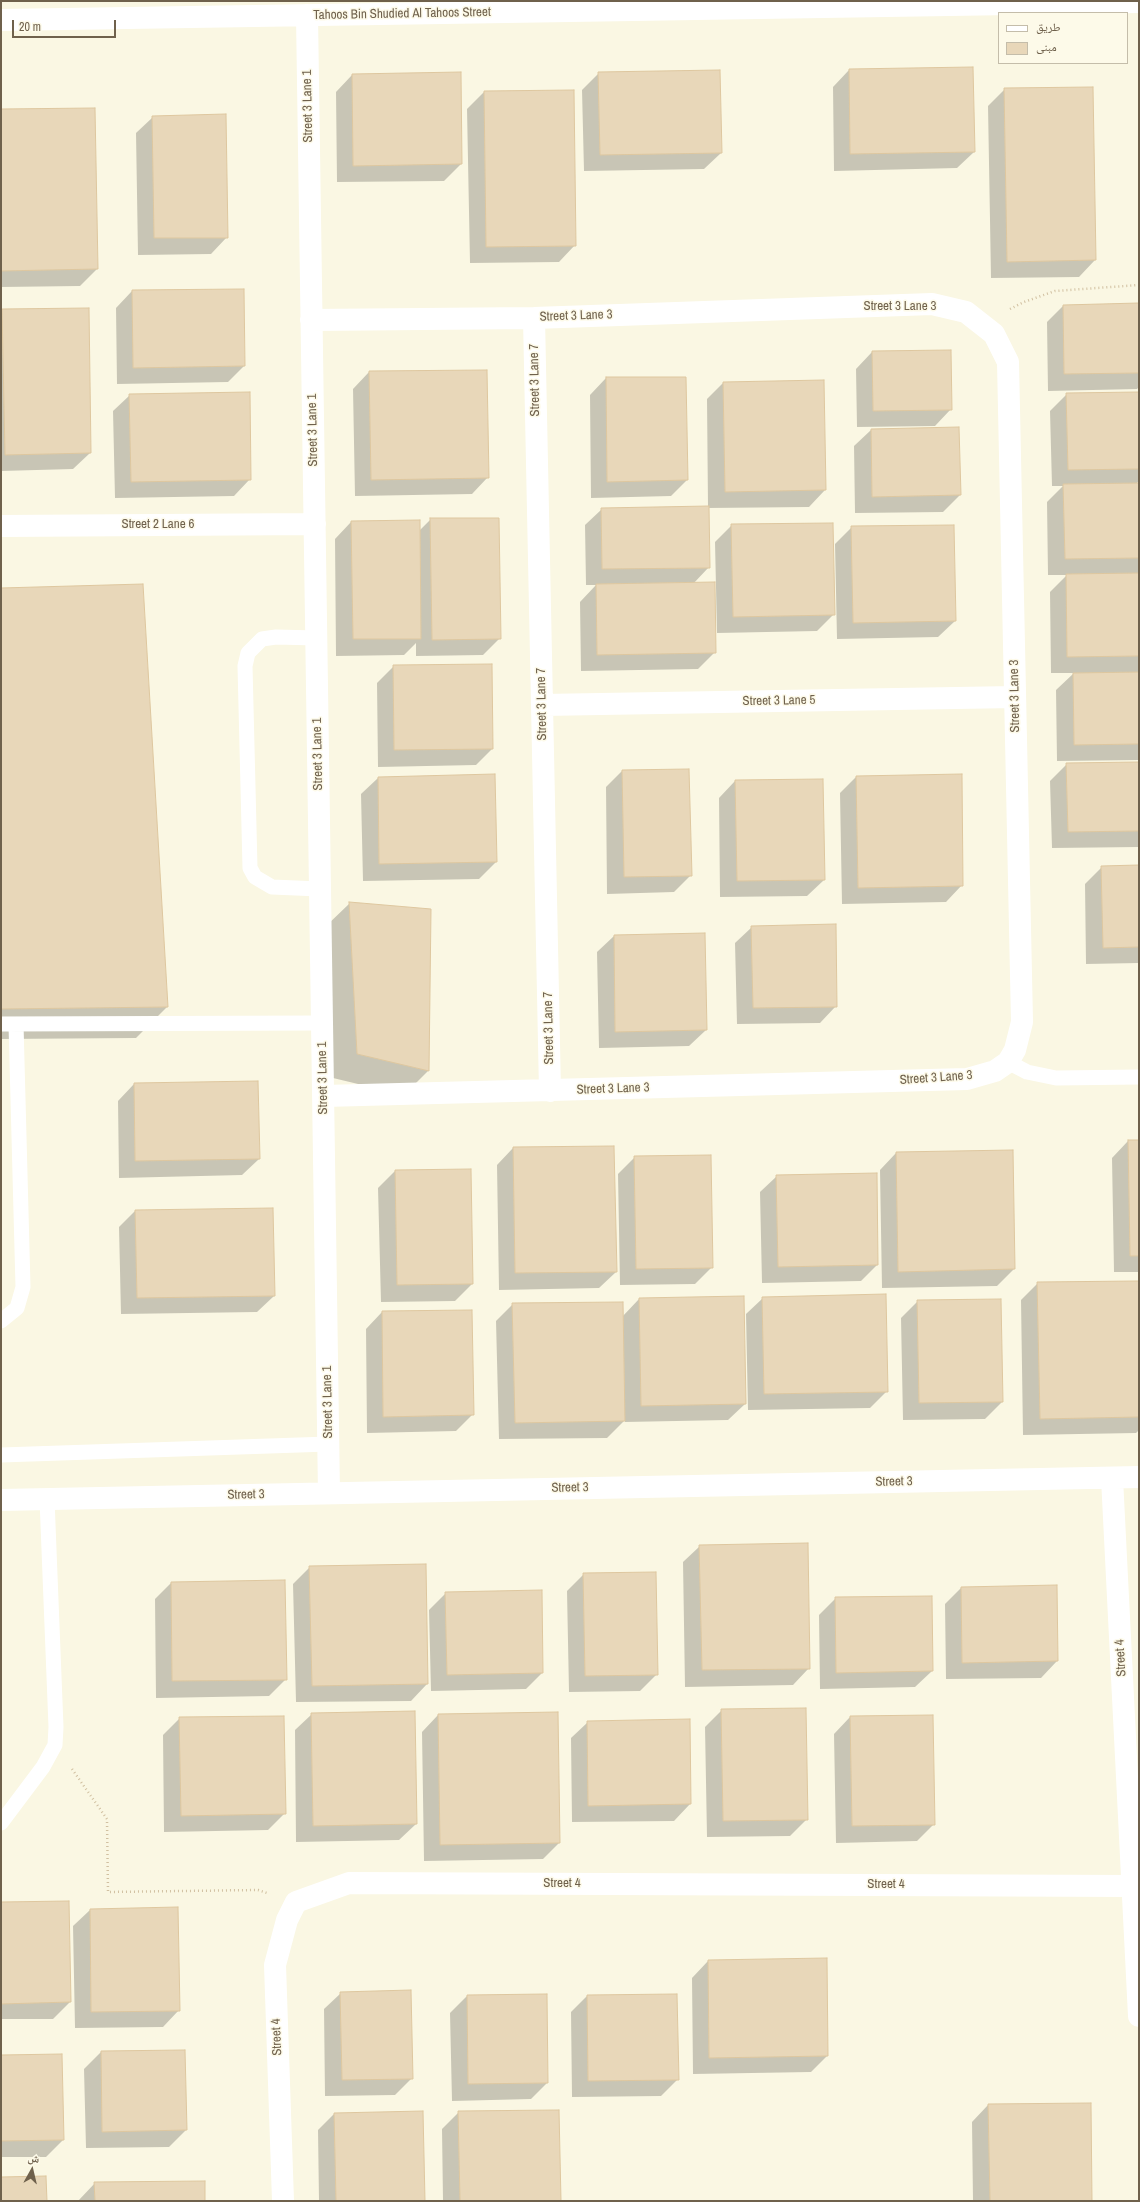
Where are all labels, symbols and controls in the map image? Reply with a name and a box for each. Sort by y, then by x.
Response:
street label: Tahoos Bin Shudied Al Tahoos Street [313,5,491,23]
scale bar [14,12,118,38]
legend [998,12,1128,64]
text: 20 m [19,19,41,35]
text: طريق [1036,19,1061,35]
text: مبنى [1036,39,1057,55]
street label: Street 3 Lane 1 [300,69,316,143]
street label: Street 3 Lane 3 [864,299,936,315]
street label: Street 3 Lane 3 [539,307,613,325]
street label: Street 3 Lane 7 [527,343,543,417]
street label: Street 3 Lane 1 [305,393,321,467]
street label: Street 2 Lane 6 [122,517,194,533]
street label: Street 3 Lane 3 [1007,659,1023,733]
street label: Street 3 Lane 7 [534,667,550,741]
street label: Street 3 Lane 5 [742,693,816,709]
street label: Street 3 Lane 1 [310,717,326,791]
street label: Street 3 Lane 7 [541,991,557,1065]
street label: Street 3 Lane 1 [315,1041,331,1115]
street label: Street 3 Lane 3 [899,1068,973,1088]
street label: Street 3 Lane 3 [576,1080,650,1098]
street label: Street 3 Lane 1 [320,1365,336,1439]
street label: Street 3 [875,1474,913,1490]
street label: Street 3 [551,1480,589,1496]
street label: Street 3 [227,1487,265,1503]
street label: Street 4 [1112,1639,1130,1677]
street label: Street 4 [543,1876,581,1892]
street label: Street 4 [867,1877,905,1893]
street label: Street 4 [269,2018,285,2056]
north arrow [12,2150,52,2190]
text: ش [27,2150,40,2166]

